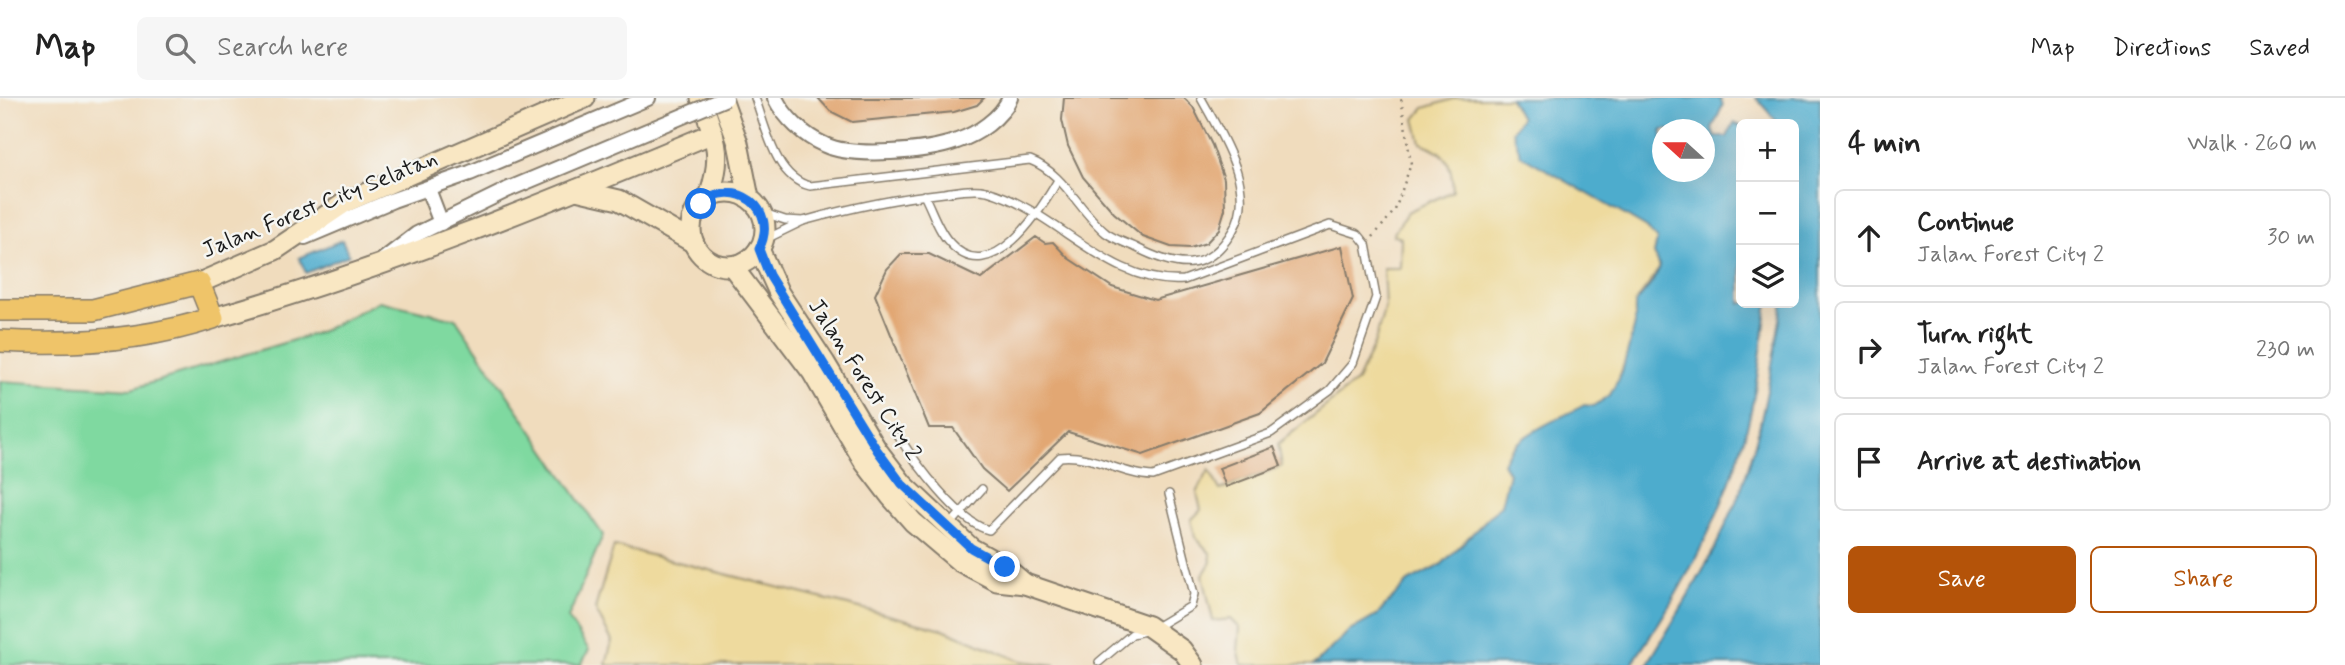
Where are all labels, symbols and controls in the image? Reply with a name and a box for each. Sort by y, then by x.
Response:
search box [137,17,627,80]
text: Map [35,26,95,70]
icon: search [161,29,199,67]
text: Search here [217,31,348,65]
text: Map [2031,33,2075,64]
text: Directions [2113,33,2211,64]
text: Saved [2249,33,2310,64]
north arrow [1652,119,1715,182]
map controls [1736,119,1799,308]
button: + [1736,119,1799,182]
text: 4 min [1848,124,1921,163]
text: Walk · 260 m [2187,129,2317,159]
street label: Jalan Forest City Selatan [198,144,442,266]
button: − [1736,182,1799,245]
route start [685,188,716,219]
text: Continue [1917,206,2014,240]
icon: ahead [1850,219,1888,257]
text: 30 m [2267,223,2315,253]
text: Jalan Forest City 2 [1917,240,2104,270]
button: layers [1736,245,1799,308]
street label: Jalan Forest City 2 [800,293,928,467]
text: Turn right [1917,318,2033,352]
icon: right [1850,331,1888,369]
text: 230 m [2256,335,2315,365]
text: Jalan Forest City 2 [1917,352,2104,382]
icon: arrive [1850,443,1888,481]
text: Arrive at destination [1917,445,2141,479]
button: Save [1848,546,2076,613]
button: Share [2090,546,2317,613]
route end [989,551,1020,582]

